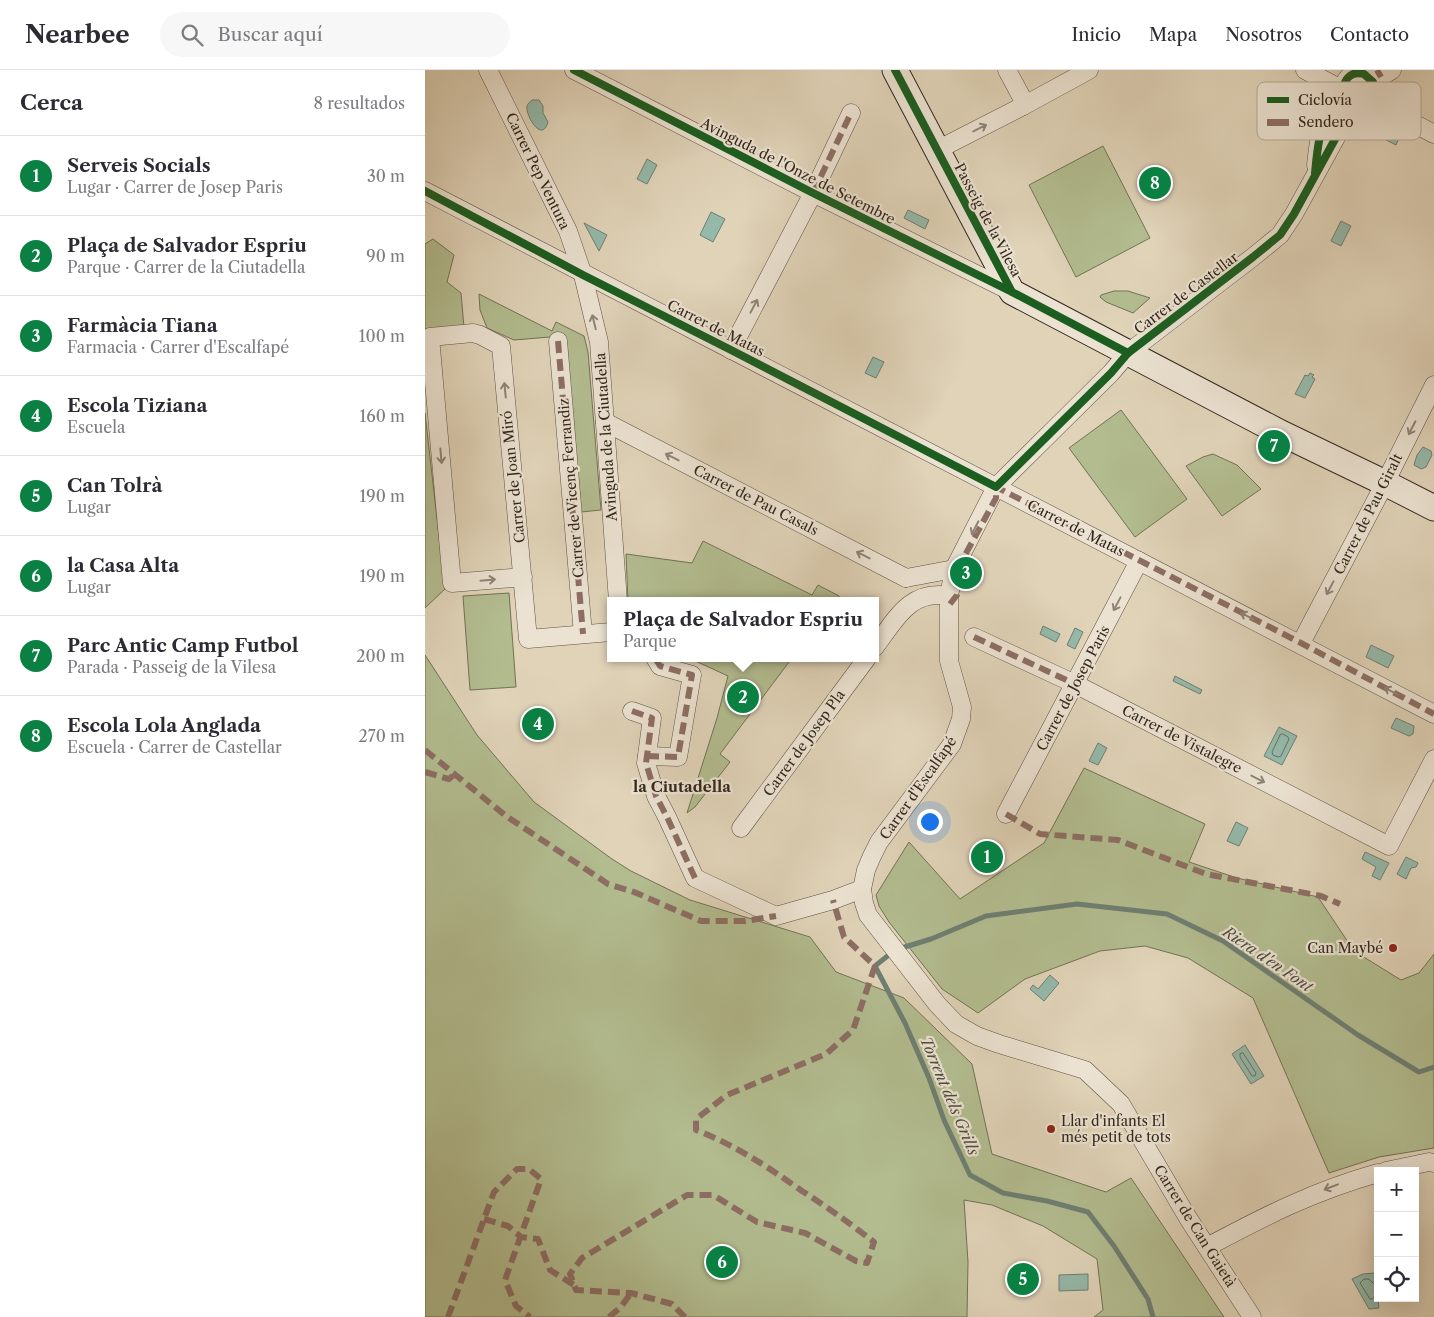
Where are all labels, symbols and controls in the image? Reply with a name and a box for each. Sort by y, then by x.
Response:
search box [160,12,510,57]
text: Nearbee [25,20,130,49]
icon: search [178,21,206,49]
text: Buscar aquí [218,23,323,46]
text: Inicio [1072,24,1121,46]
text: Mapa [1149,24,1197,46]
text: Nosotros [1225,24,1302,46]
text: Contacto [1330,24,1409,46]
legend [1257,82,1421,140]
text: Cerca [20,90,83,115]
text: Ciclovía [1298,91,1353,109]
text: 8 resultados [314,93,405,113]
street label: Carrer Pep Ventura [502,110,574,233]
street label: Avinguda de l'Onze de Setembre [697,113,899,228]
text: Sendero [1298,113,1354,131]
one-way arrow [973,123,988,133]
text: Serveis Socials [67,154,211,177]
street label: Passeig de la Vilesa [950,160,1026,281]
pin: 8 [1139,164,1171,202]
text: 1 [32,166,40,186]
text: 30 m [367,166,405,186]
text: Lugar · Carrer de Josep Paris [67,177,283,197]
text: Plaça de Salvador Espriu [67,234,307,257]
text: 2 [31,246,41,266]
text: 90 m [366,246,405,266]
street label: Carrer de Castellar [1130,248,1242,338]
text: Parque · Carrer de la Ciutadella [67,257,306,277]
street label: Carrer de Matas [664,296,768,360]
one-way arrow [749,299,759,314]
text: Farmàcia Tiana [67,314,218,337]
one-way arrow [589,315,598,331]
text: 3 [31,326,41,346]
text: 100 m [359,326,405,346]
text: Farmacia · Carrer d'Escalfapé [67,337,289,357]
street label: Avinguda de la Ciutadella [591,352,621,523]
one-way arrow [500,382,510,398]
text: Escola Tiziana [67,394,207,417]
street label: Carrer de Vicenç Ferrandiz [554,397,588,579]
text: 4 [31,406,41,426]
text: 160 m [360,406,405,426]
street label: Carrer de Joan Miró [497,410,529,544]
text: Escuela [67,417,125,437]
one-way arrow [1407,420,1416,435]
pin: 7 [1258,427,1290,465]
one-way arrow [436,447,446,463]
street label: Carrer de Pau Giralt [1330,450,1406,578]
one-way arrow [665,452,680,461]
street label: Carrer de Pau Casals [691,461,821,539]
text: Can Tolrà [67,474,162,497]
text: 5 [32,486,40,506]
text: 190 m [360,486,405,506]
street label: Carrer de Matas [1024,496,1128,560]
text: Lugar [67,497,111,517]
one-way arrow [970,520,979,535]
one-way arrow [856,550,871,560]
text: la Casa Alta [67,554,179,577]
pin: 3 [950,554,982,592]
text: 6 [31,566,41,586]
text: 190 m [360,566,405,586]
one-way arrow [479,575,495,585]
text: Lugar [67,577,111,597]
one-way arrow [1325,580,1334,595]
one-way arrow [1112,596,1121,611]
popup [607,597,879,662]
text: Plaça de Salvador Espriu [623,608,863,631]
one-way arrow [1240,611,1255,620]
street label: Carrer de Josep Paris [1032,622,1114,754]
text: Parque [623,631,677,651]
text: Parc Antic Camp Futbol [67,634,298,657]
text: 7 [32,646,40,666]
text: 200 m [356,646,405,666]
text: Parada · Passeig de la Vilesa [67,657,276,677]
pin: 2 [727,678,759,716]
street label: Carrer de Josep Pla [759,686,849,800]
one-way arrow [1384,686,1399,695]
street label: Carrer de Vistalegre [1119,701,1245,777]
pin: 4 [522,705,554,743]
text: Escola Lola Anglada [67,714,261,737]
text: 8 [31,726,41,746]
text: 270 m [359,726,405,746]
street label: Carrer d'Escalfapé [876,733,960,843]
text: Escuela · Carrer de Castellar [67,737,282,757]
one-way arrow [1250,775,1265,784]
district label: la Ciutadella [633,777,731,796]
your location [917,809,943,835]
pin: 1 [971,838,1003,876]
water label: Riera d'en Font [1219,922,1317,996]
place label: Can Maybé [1307,939,1383,957]
marker: Can Maybé [1387,942,1399,954]
water label: Torrent dels Grills [916,1034,984,1159]
place label: Llar d'infants El més petit de tots [1061,1112,1171,1146]
marker: Llar d'infants El més petit de tots [1045,1123,1057,1135]
street label: Carrer de Can Gaietà [1150,1162,1240,1291]
map controls [1374,1167,1419,1302]
button: + [1374,1167,1419,1212]
one-way arrow [1324,1183,1339,1193]
button: − [1374,1212,1419,1257]
pin: 6 [706,1243,738,1281]
button: locate [1374,1257,1419,1302]
pin: 5 [1007,1260,1039,1298]

